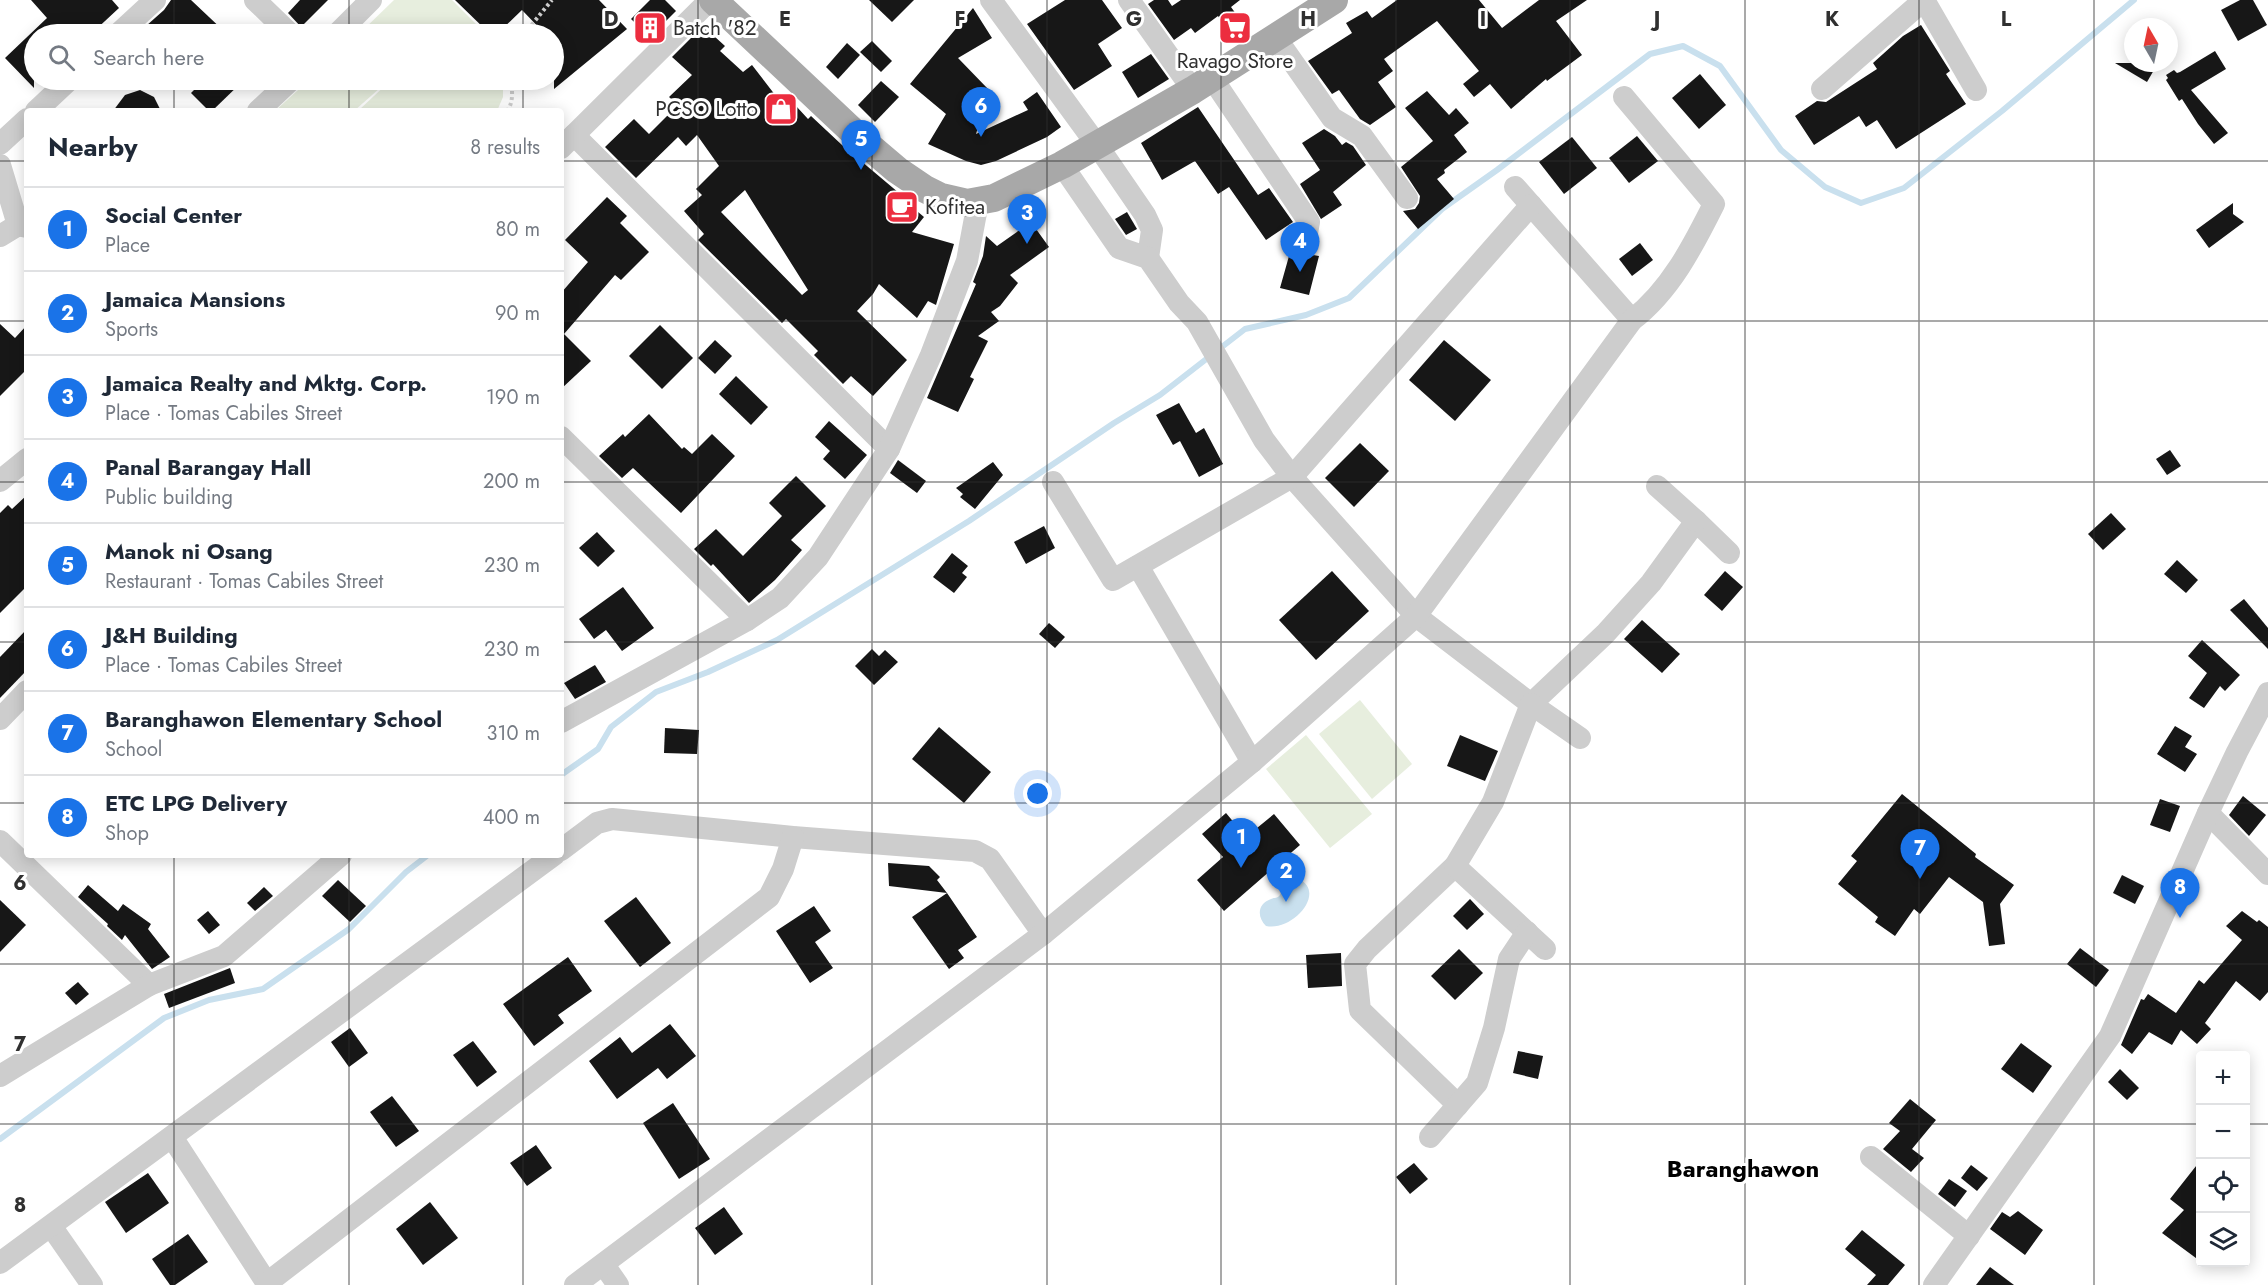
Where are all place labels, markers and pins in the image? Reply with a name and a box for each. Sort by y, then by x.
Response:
building icon: Batch '82 [632,10,668,46]
supermarket icon: Ravago Store [1217,10,1253,46]
place label: Batch '82 [673,13,757,43]
place label: Ravago Store [1177,46,1293,76]
pin: 6 [962,88,1000,137]
shop icon: PCSO Lotto [763,91,799,127]
place label: PCSO Lotto [655,94,758,124]
pin: 5 [842,120,880,170]
cafe icon: Kofitea [884,189,920,225]
place label: Kofitea [925,192,985,222]
pin: 3 [1008,194,1046,244]
pin: 4 [1280,222,1320,272]
pin: 1 [1222,818,1260,868]
pin: 7 [1900,830,1940,879]
pin: 2 [1266,852,1306,902]
pin: 8 [2160,868,2200,918]

